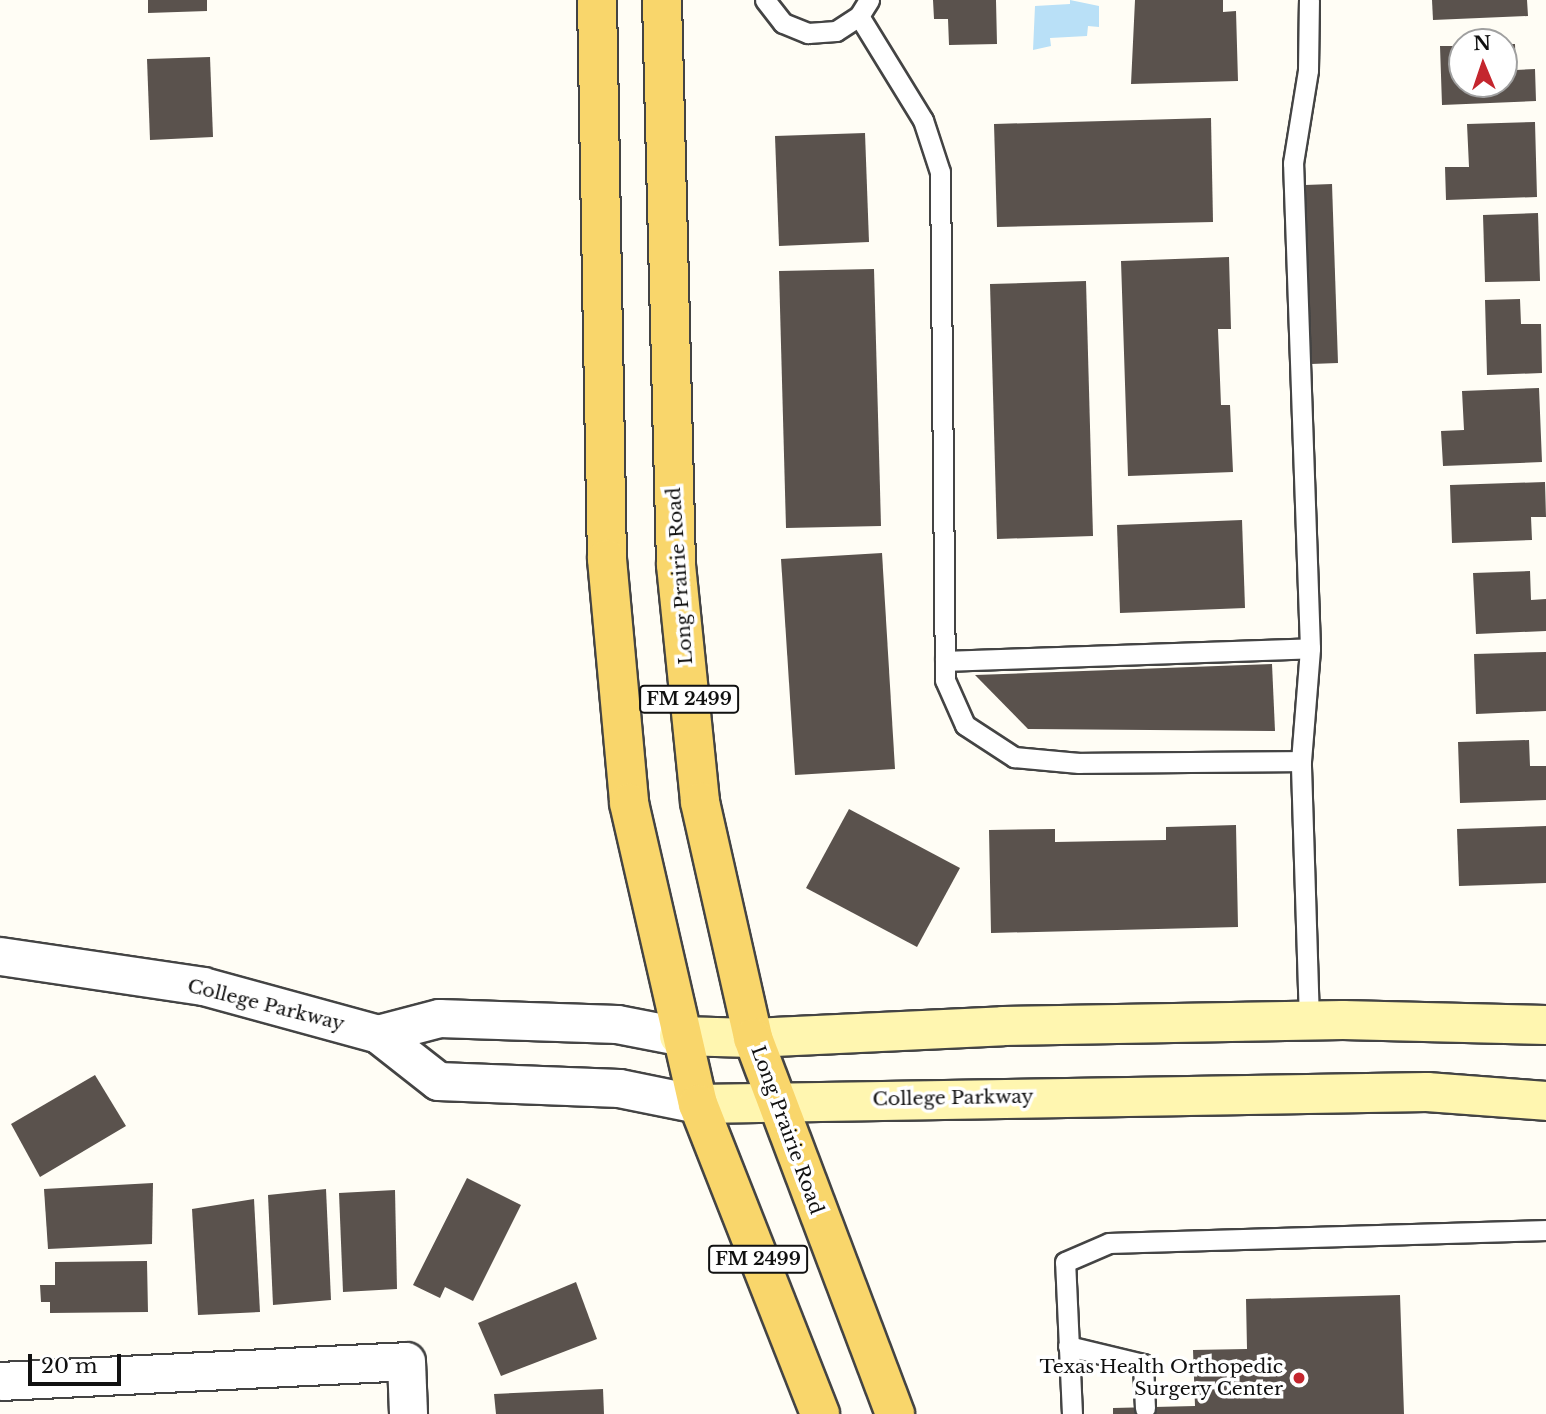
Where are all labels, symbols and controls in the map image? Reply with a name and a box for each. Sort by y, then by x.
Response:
north arrow [1448,28,1518,98]
text: N [1473,32,1492,55]
street label: Long Prairie Road [662,487,698,665]
road number: FM 2499 [638,684,740,714]
street label: College Parkway [185,974,347,1036]
street label: Long Prairie Road [746,1043,828,1217]
street label: College Parkway [872,1085,1034,1111]
road number: FM 2499 [707,1244,809,1274]
scale bar [32,1340,124,1384]
text: 20 m [41,1353,98,1379]
place label: Texas Health Orthopedic Surgery Center [1039,1356,1283,1400]
marker: Texas Health Orthopedic Surgery Center [1289,1368,1309,1388]

